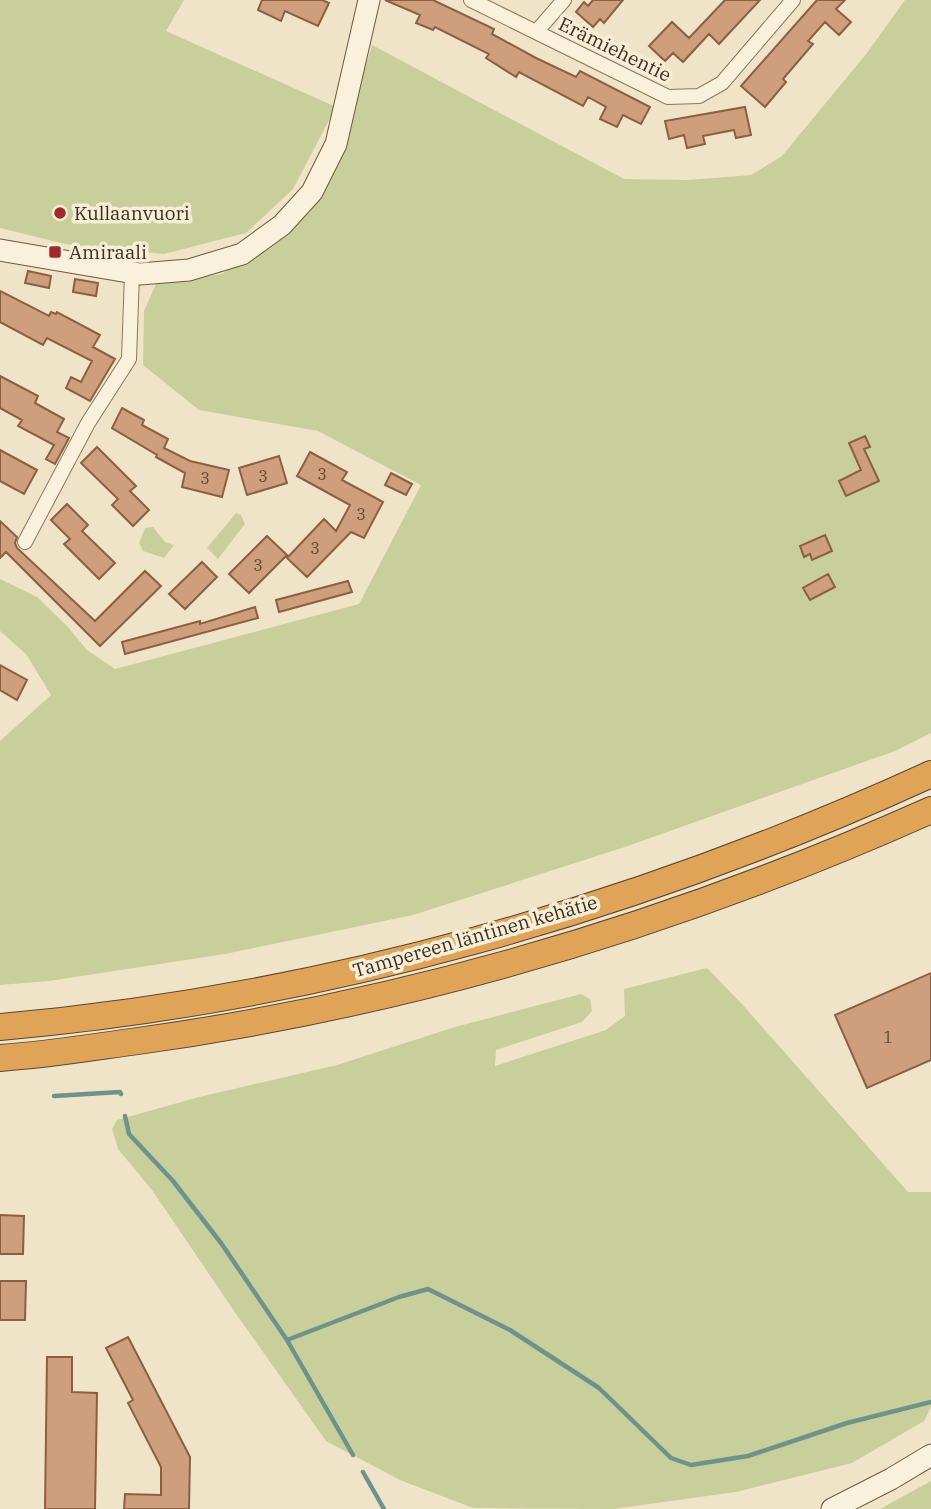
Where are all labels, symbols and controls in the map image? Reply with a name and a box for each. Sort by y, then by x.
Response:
street label: Erämiehentie [555,11,675,87]
place label: Kullaanvuori [74,201,190,225]
marker: Kullaanvuori [52,205,68,221]
place label: Amiraali [69,240,147,264]
marker: Amiraali [47,244,63,260]
house number: 3 [317,464,327,484]
house number: 3 [258,466,268,486]
house number: 3 [200,468,210,488]
house number: 3 [356,504,366,524]
house number: 3 [310,538,320,558]
house number: 3 [253,555,263,575]
street label: Tampereen läntinen kehätie [350,890,600,982]
house number: 1 [883,1027,893,1047]

